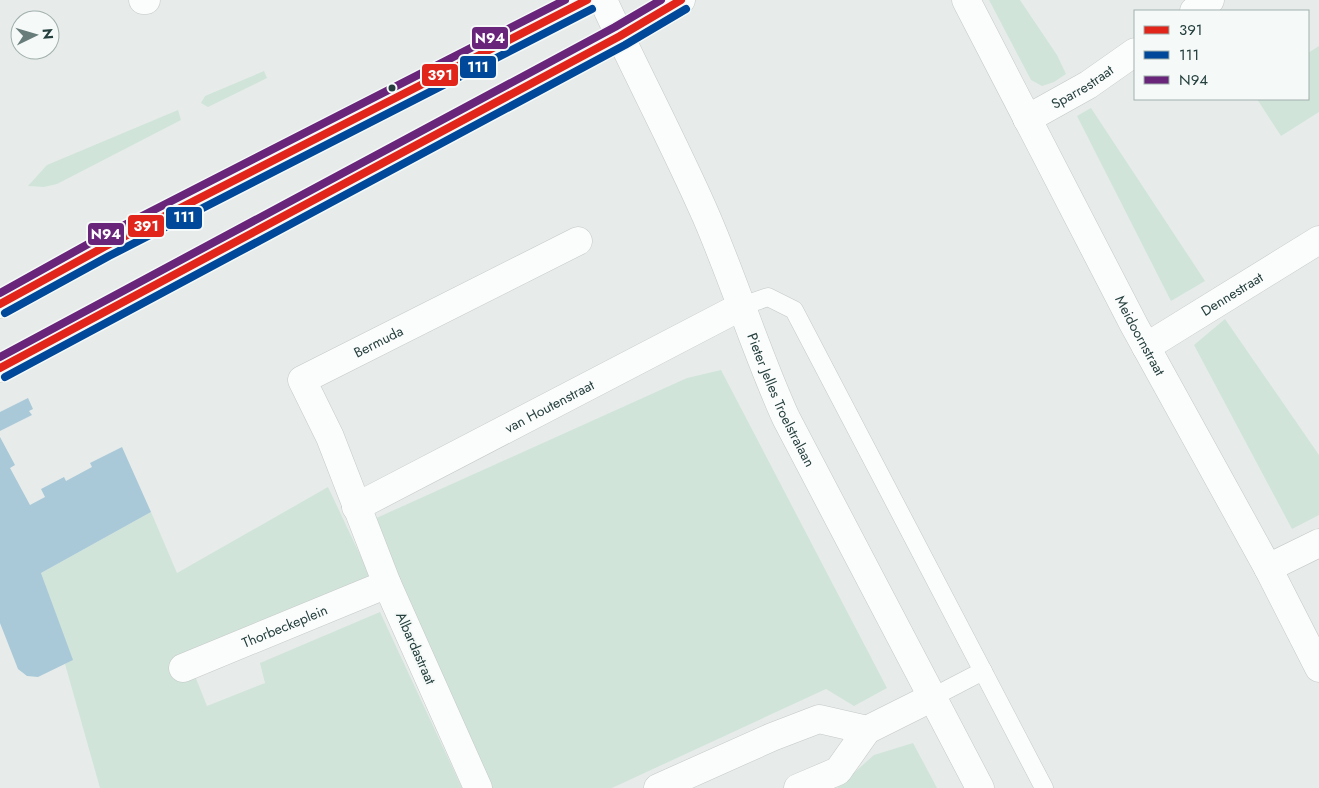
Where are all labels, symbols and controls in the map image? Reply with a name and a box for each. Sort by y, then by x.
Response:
north arrow [10,10,60,60]
legend [1134,10,1309,100]
text: 391 [1179,19,1203,41]
line badge: N94 [471,26,509,50]
text: N [38,27,58,40]
text: N94 [475,28,505,48]
text: 111 [1179,44,1199,66]
line badge: 111 [459,55,497,79]
text: 111 [467,57,489,77]
street label: Sparrestraat [1048,60,1118,114]
line badge: 391 [421,63,459,87]
text: 391 [427,65,453,85]
text: N94 [1179,69,1208,91]
unlabelled marker [387,83,397,93]
line badge: 111 [165,206,203,230]
text: 111 [173,207,195,227]
line badge: 391 [127,214,165,238]
text: 391 [133,216,159,236]
line badge: N94 [87,222,125,246]
text: N94 [91,224,121,244]
street label: Dennestraat [1197,267,1267,321]
street label: Meidoornstraat [1110,292,1170,380]
street label: Bermuda [350,321,406,362]
street label: Pieter Jelles Troelstralaan [742,330,820,470]
street label: van Houtenstraat [501,374,598,438]
street label: Thorbeckeplein [239,600,331,653]
street label: Albardastraat [391,609,441,688]

